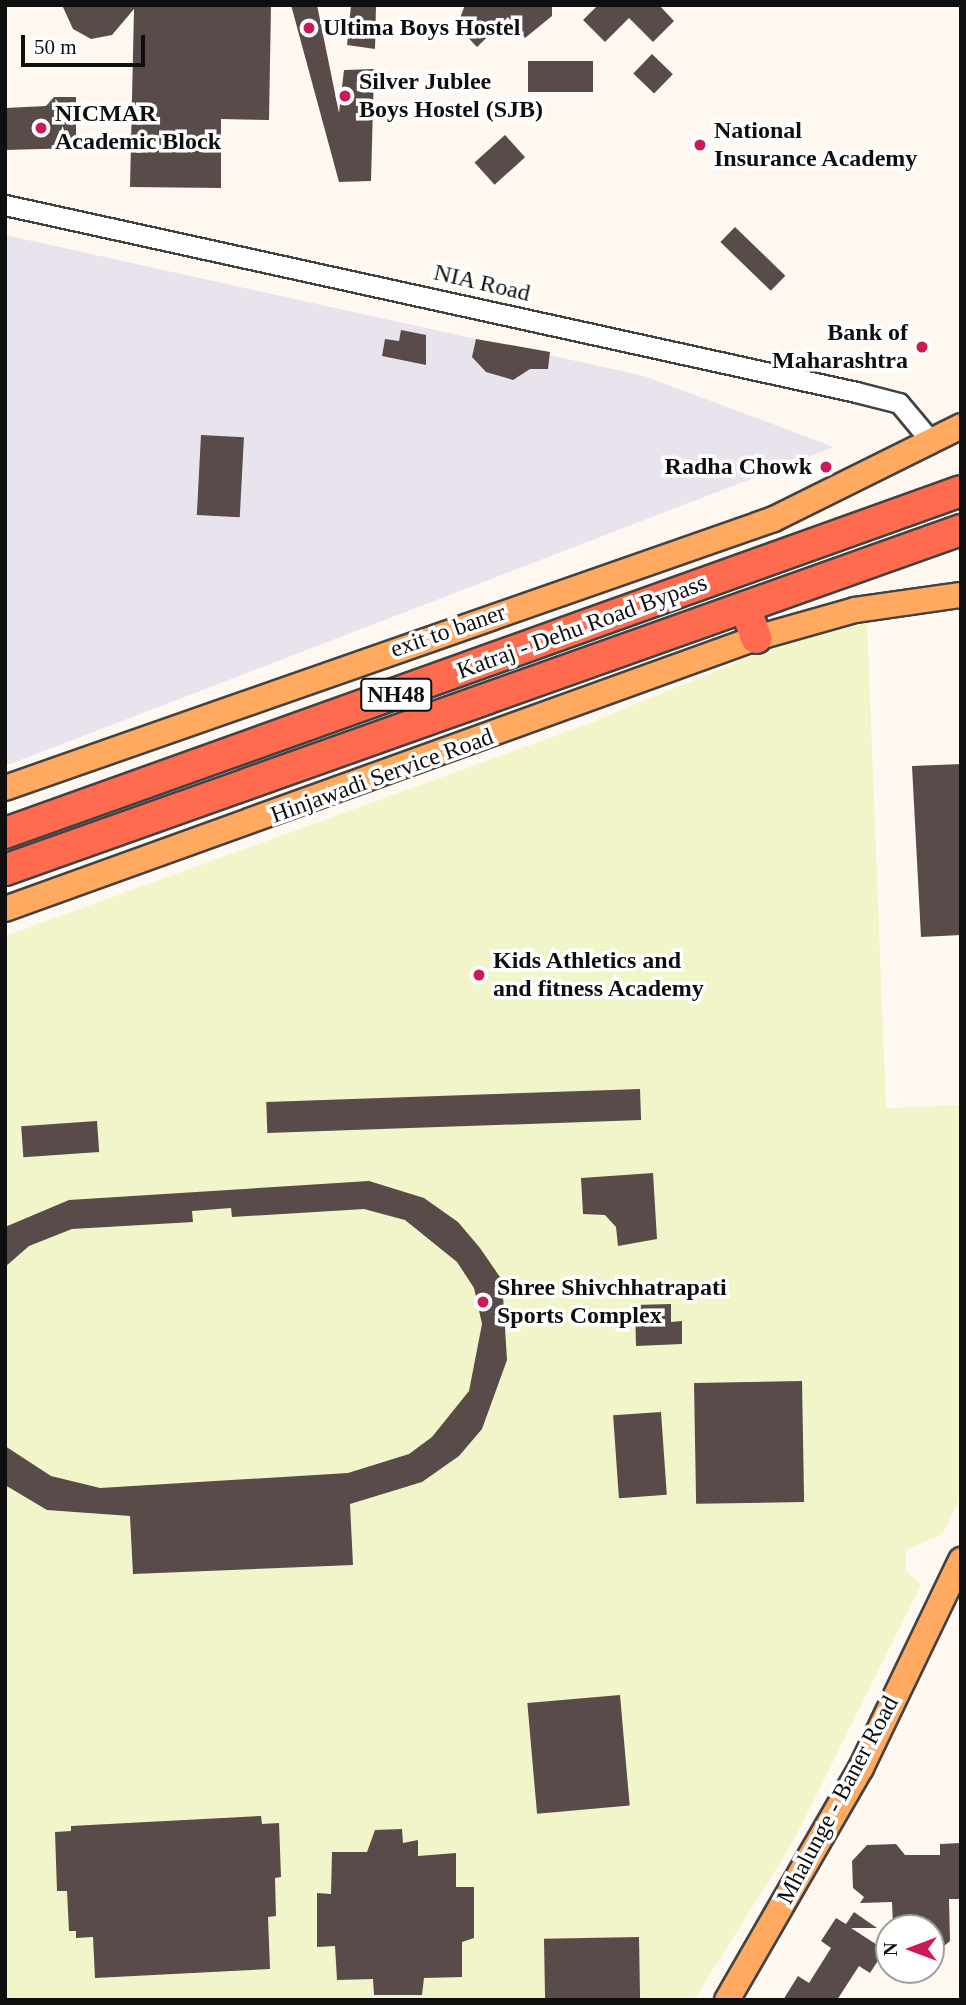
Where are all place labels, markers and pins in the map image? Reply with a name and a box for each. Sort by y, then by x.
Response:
place label: Ultima Boys Hostel [323,14,520,42]
marker: Ultima Boys Hostel [301,20,317,36]
place label: Silver Jublee Boys Hostel (SJB) [359,68,543,124]
marker: Silver Jublee Boys Hostel (SJB) [337,88,353,104]
place label: NICMAR Academic Block [55,100,221,156]
place label: National Insurance Academy [714,117,919,173]
marker: NICMAR Academic Block [33,120,49,136]
marker: National Insurance Academy [692,137,708,153]
place label: Bank of Maharashtra [772,319,908,375]
marker: Bank of Maharashtra [914,339,930,355]
place label: Radha Chowk [665,453,812,481]
marker: Radha Chowk [818,459,834,475]
place label: Kids Athletics and and fitness Academy [493,947,705,1003]
marker: Kids Athletics and and fitness Academy [471,967,487,983]
place label: Shree Shivchhatrapati Sports Complex [497,1274,727,1330]
marker: Shree Shivchhatrapati Sports Complex [475,1294,491,1310]

